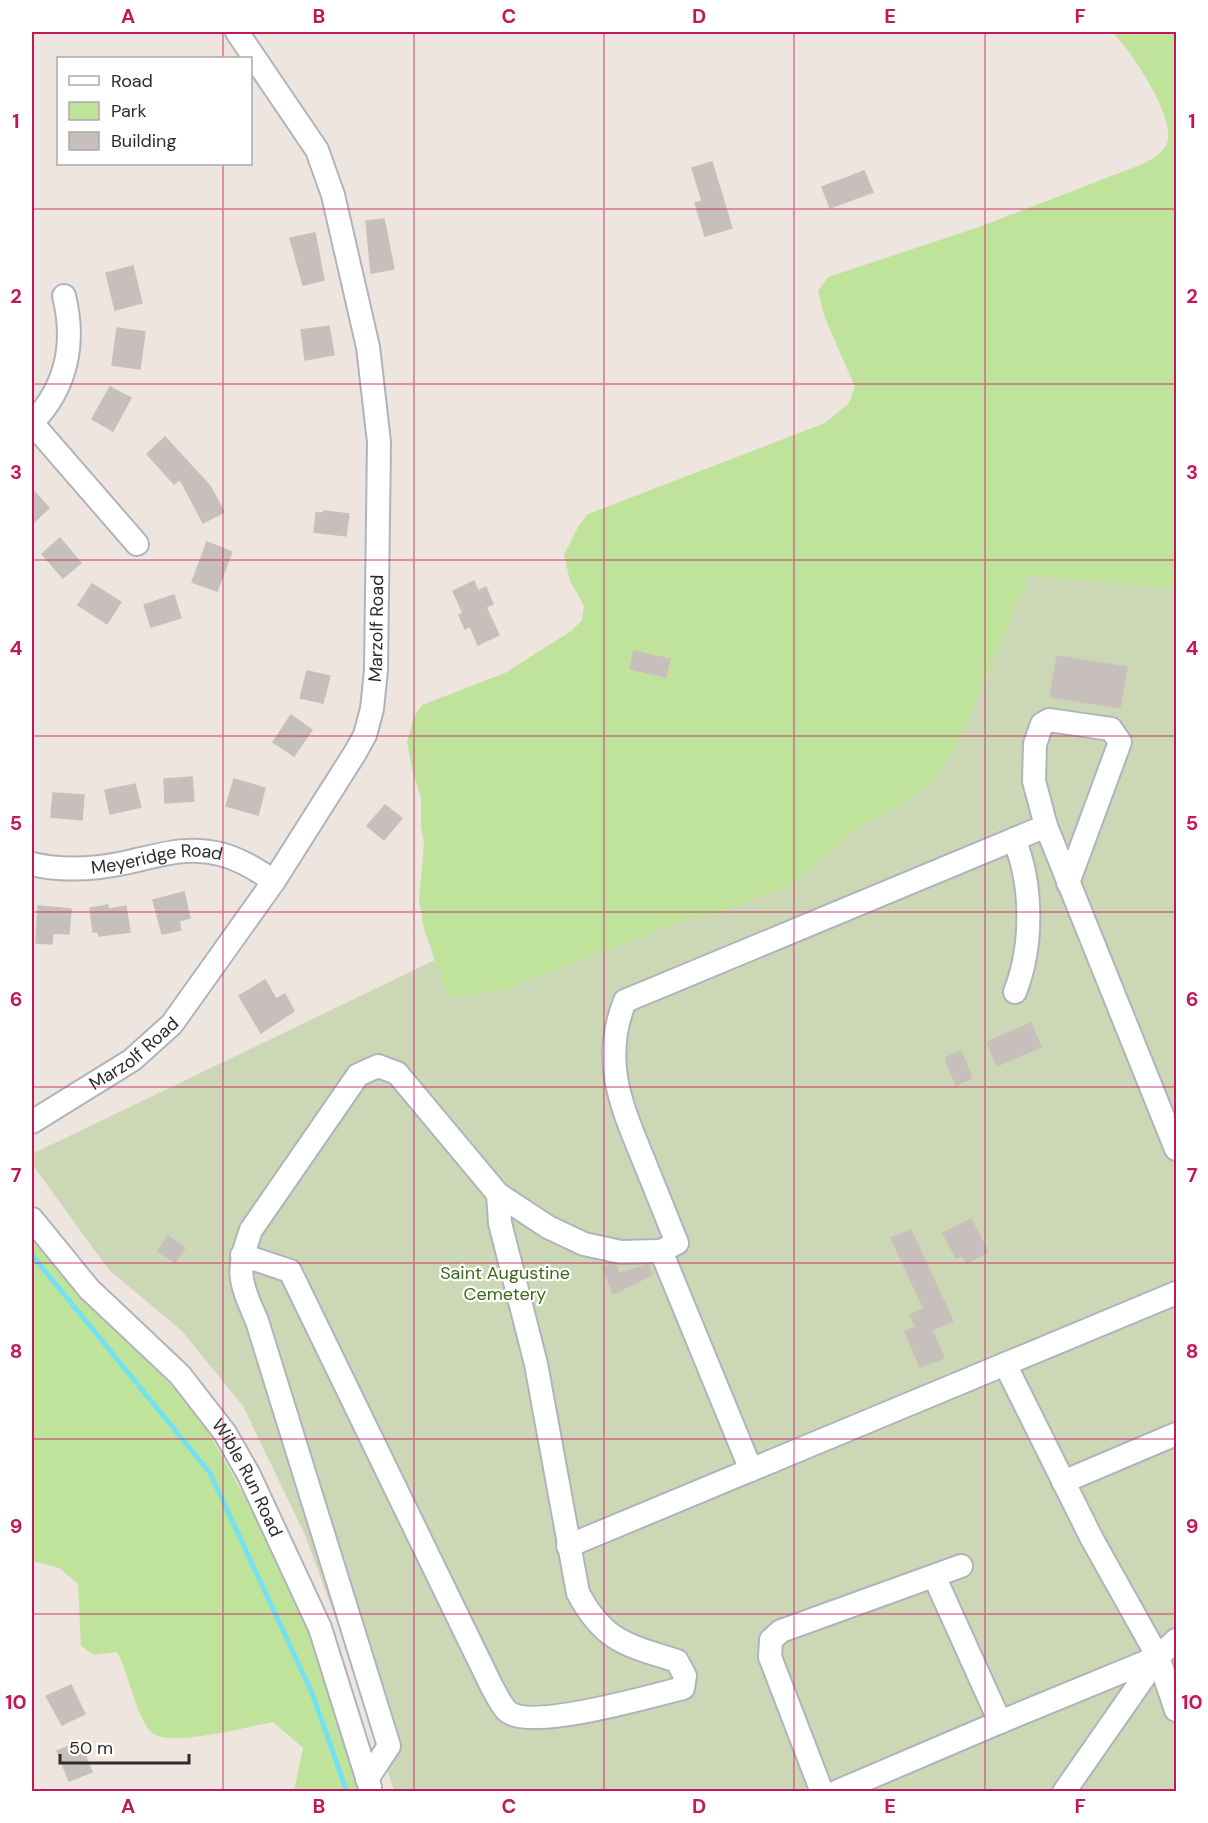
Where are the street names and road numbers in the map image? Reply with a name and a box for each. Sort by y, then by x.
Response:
street label: Marzolf Road [363,574,389,683]
street label: Meyeridge Road [90,839,225,880]
street label: Marzolf Road [85,1012,184,1096]
street label: Wible Run Road [206,1414,288,1541]

